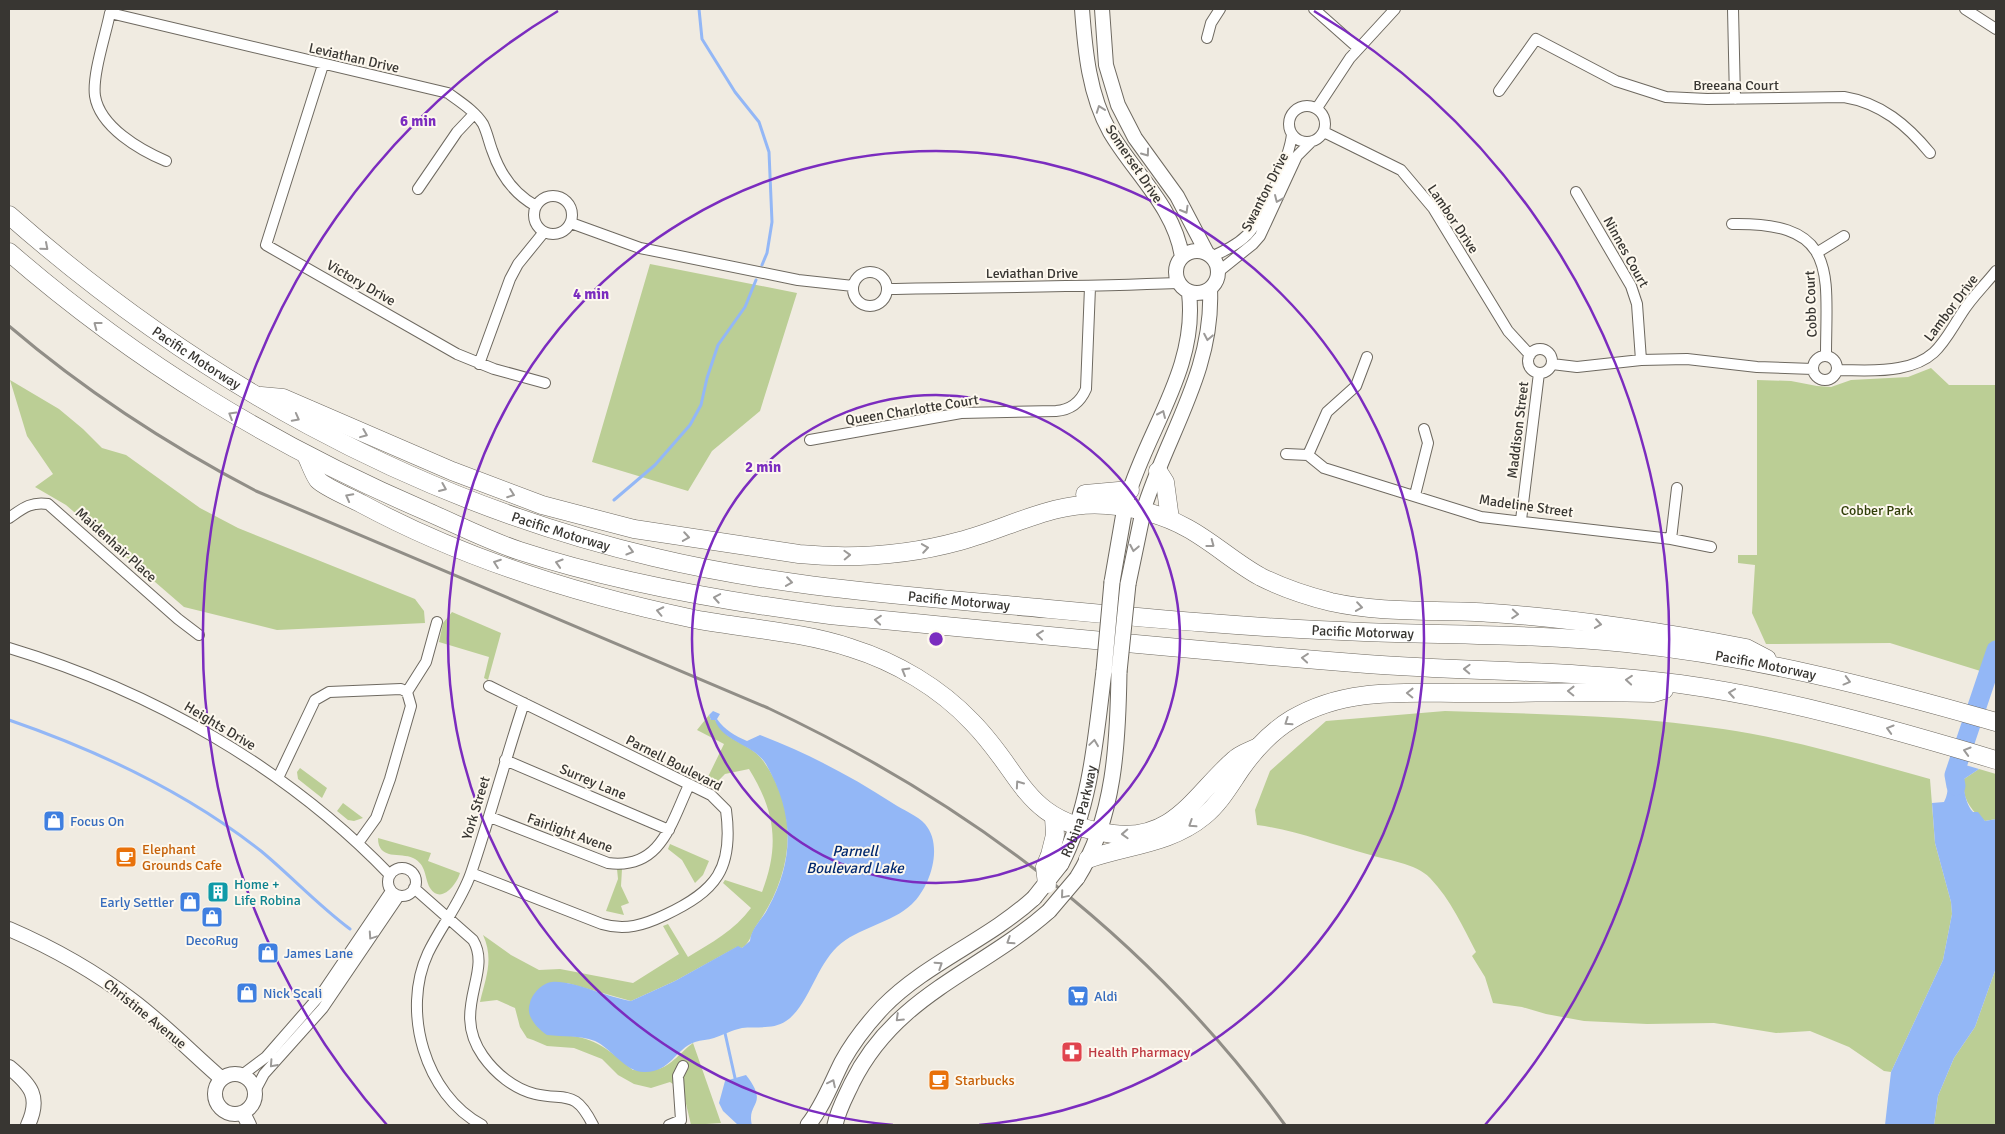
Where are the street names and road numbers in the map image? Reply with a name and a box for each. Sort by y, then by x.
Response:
street label: Leviathan Drive [307,39,401,77]
street label: Breeana Court [1693,77,1779,94]
street label: Somerset Drive [1102,122,1166,206]
street label: Swanton Drive [1238,150,1292,234]
street label: Lambor Drive [1424,181,1482,257]
street label: Ninnes Court [1600,214,1652,291]
street label: Victory Drive [323,256,399,310]
street label: Leviathan Drive [986,265,1078,282]
street label: Cobb Court [1801,270,1821,338]
street label: Lambor Drive [1920,271,1982,345]
street label: Pacific Motorway [149,322,244,393]
street label: Maddison Street [1504,380,1532,479]
street label: Queen Charlotte Court [844,391,980,429]
street label: Madeline Street [1478,491,1574,521]
street label: Maidenhair Place [72,504,160,586]
street label: Pacific Motorway [509,508,613,554]
street label: Pacific Motorway [907,587,1011,614]
street label: Pacific Motorway [1311,621,1415,642]
street label: Pacific Motorway [1714,647,1818,683]
street label: Heights Drive [181,698,259,754]
street label: Parnell Boulevard [623,731,725,795]
street label: Surrey Lane [557,760,629,804]
street label: Robina Parkway [1057,764,1100,860]
street label: York Street [458,774,494,842]
street label: Fairlight Avene [525,810,615,856]
street label: Christine Avenue [100,975,190,1053]

